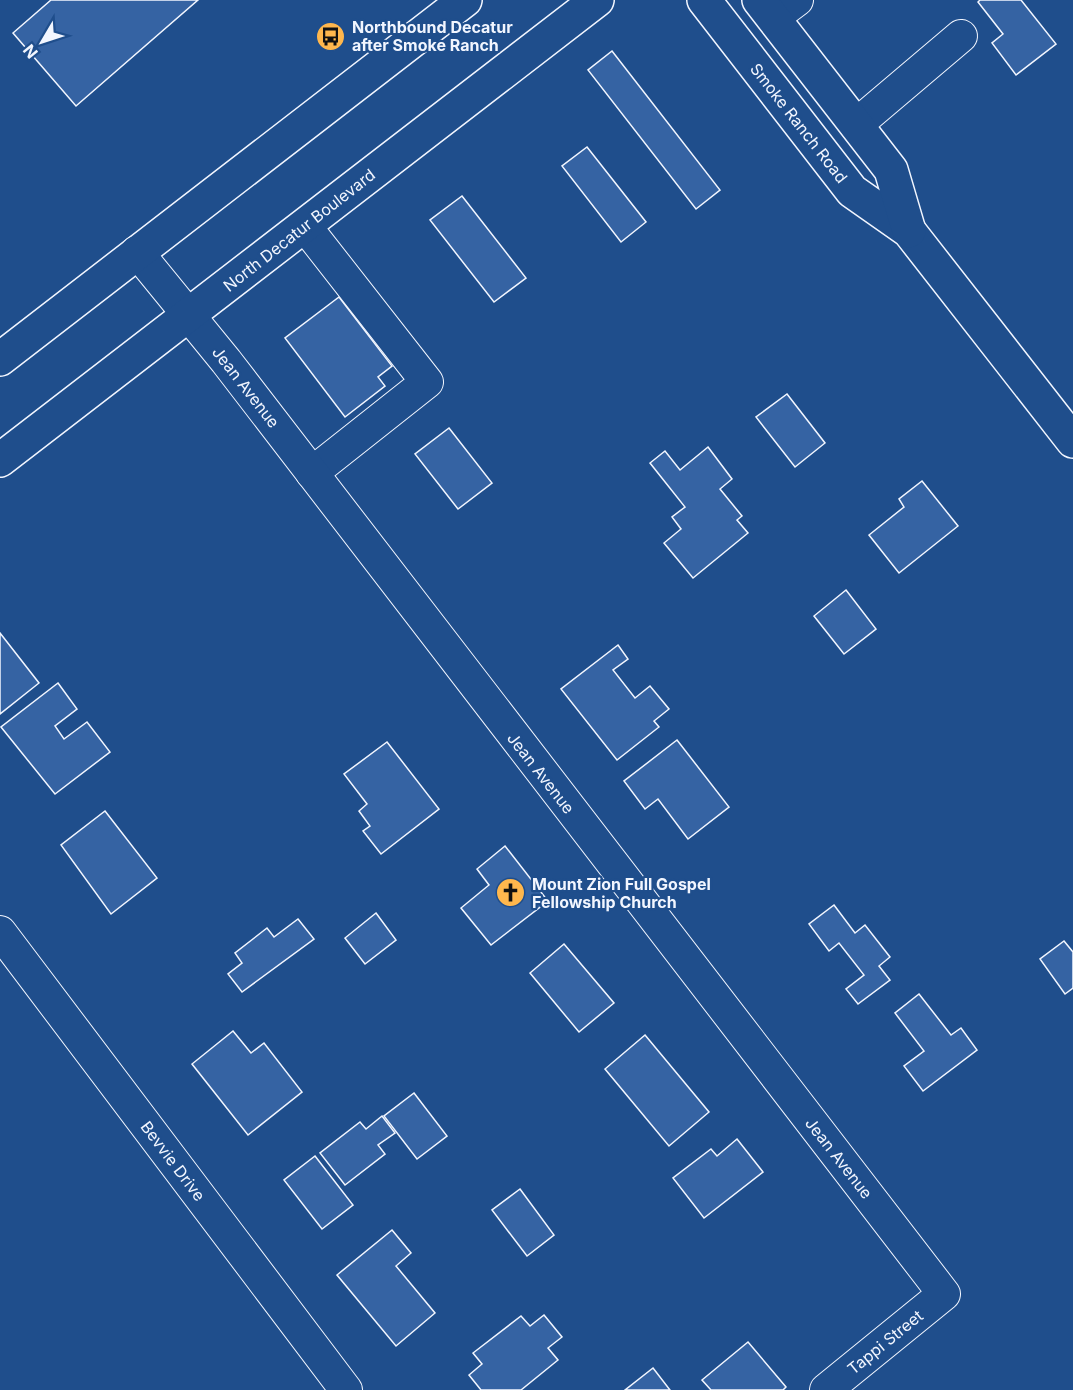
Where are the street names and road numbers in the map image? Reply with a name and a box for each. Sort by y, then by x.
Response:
street label: Smoke Ranch Road [746,59,852,187]
street label: North Decatur Boulevard [219,164,379,296]
street label: Jean Avenue [208,342,284,432]
street label: Jean Avenue [503,728,579,818]
street label: Jean Avenue [801,1113,877,1203]
street label: Bevvie Drive [136,1117,210,1205]
street label: Tappi Street [843,1306,927,1378]

